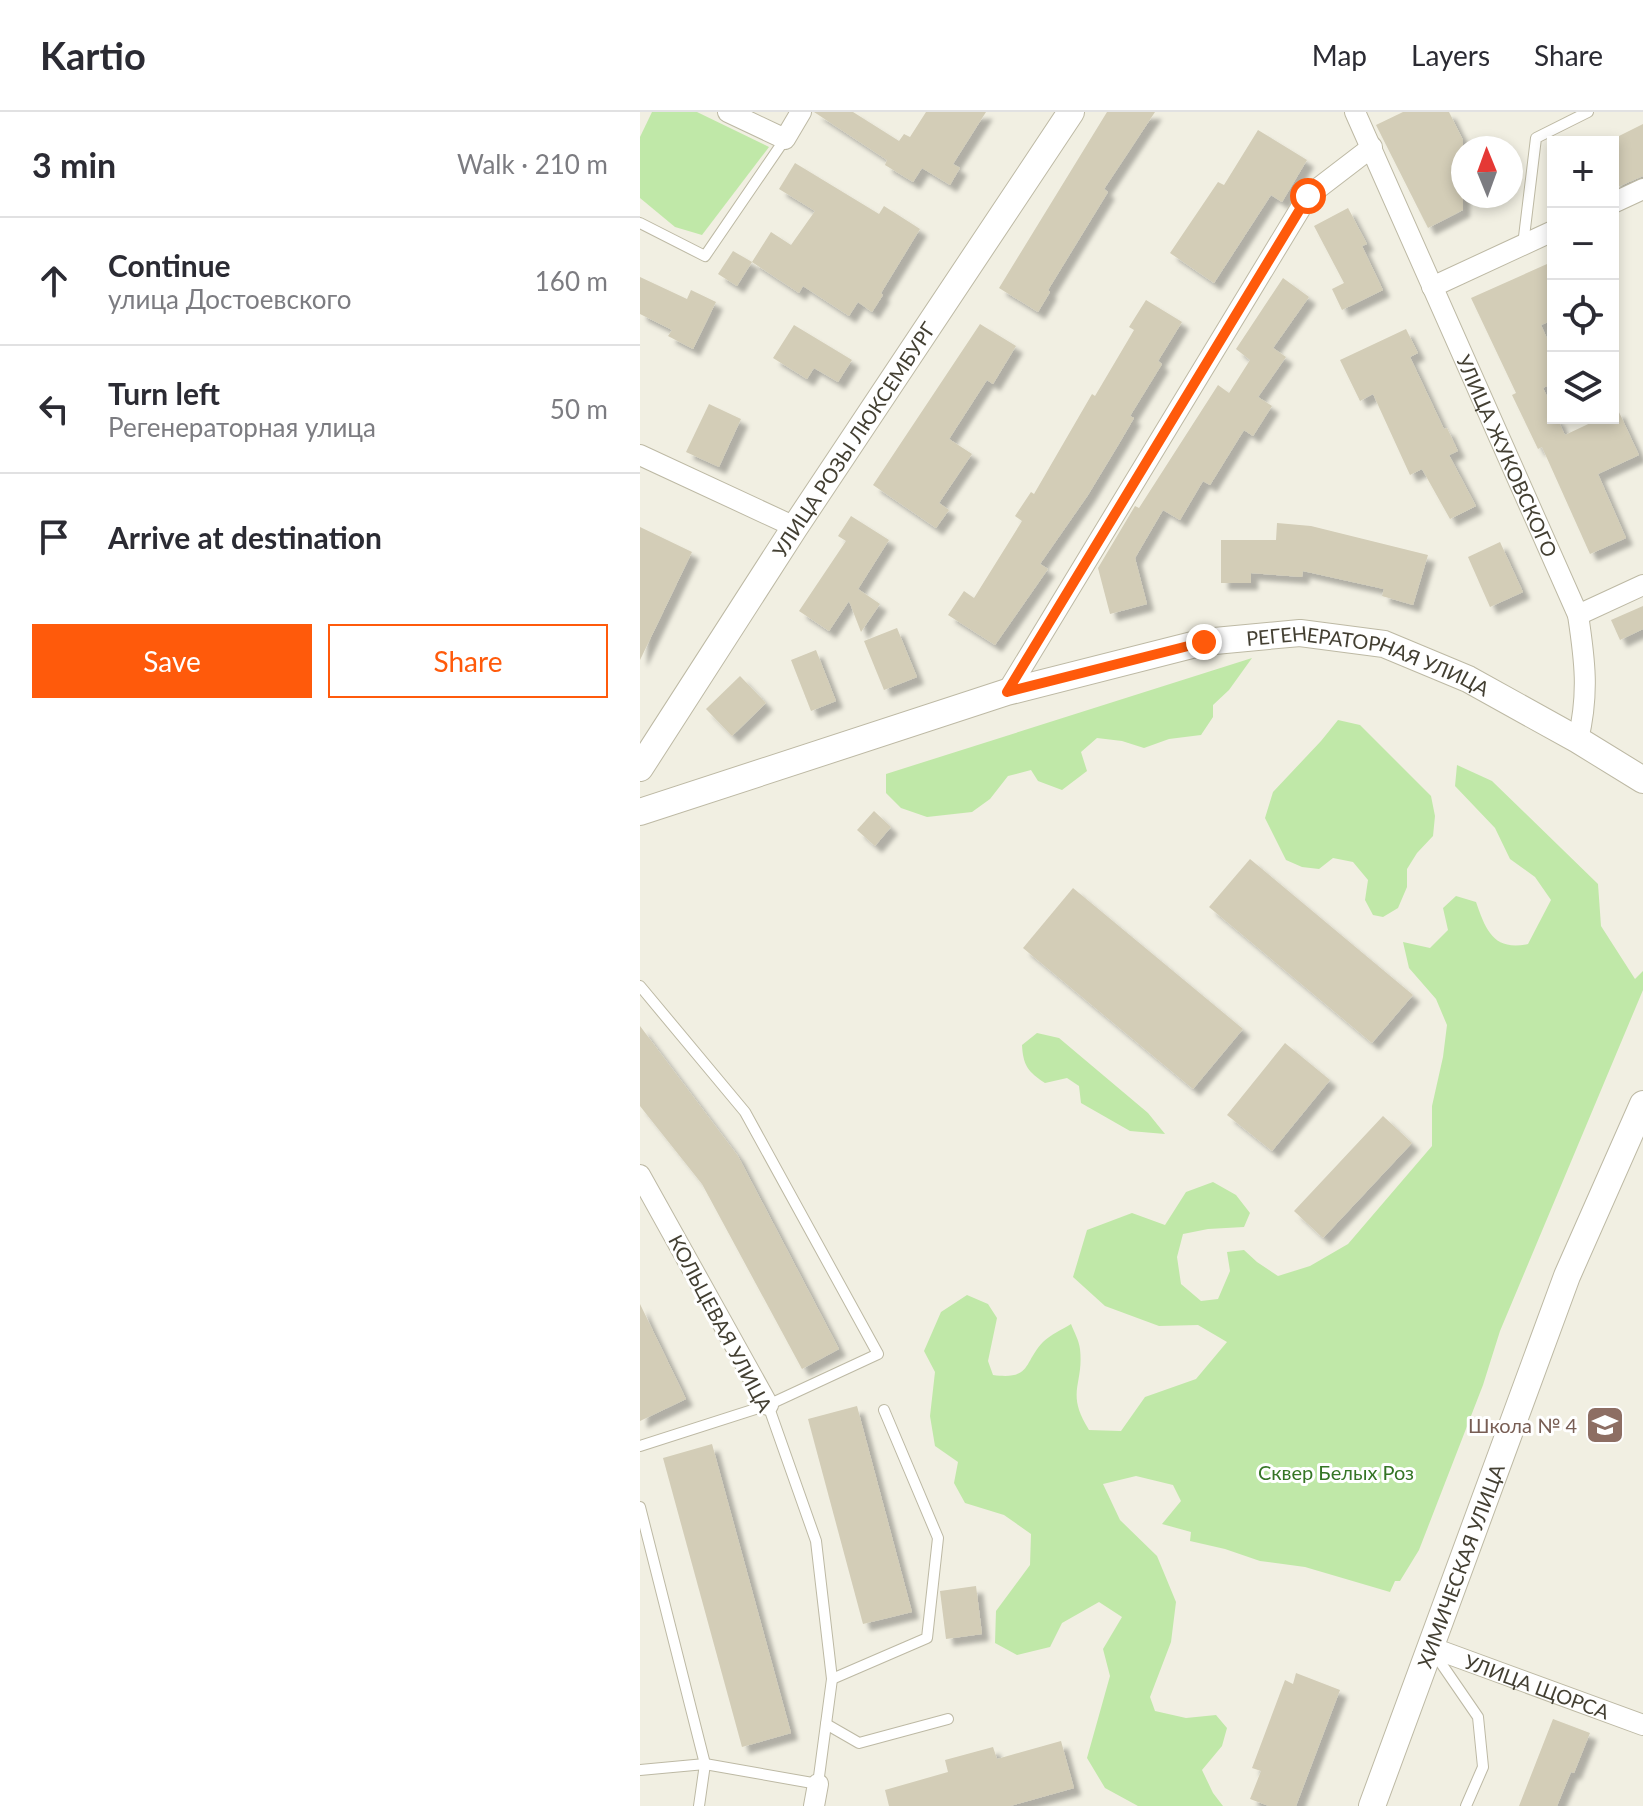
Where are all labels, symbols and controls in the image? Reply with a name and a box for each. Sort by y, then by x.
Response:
text: Kartio [40,32,146,78]
text: Map [1312,38,1367,72]
text: Layers [1411,38,1490,72]
text: Share [1534,38,1603,72]
north arrow [1451,136,1523,208]
map controls [1547,136,1619,424]
button: + [1547,136,1619,208]
text: 3 min [32,144,116,185]
text: Walk · 210 m [457,148,608,180]
route start [1290,178,1326,214]
button: − [1547,208,1619,280]
text: Continue [108,247,231,283]
icon: ahead [32,259,76,303]
text: 160 m [535,265,608,297]
button: locate [1547,280,1619,352]
text: улица Достоевского [108,283,351,315]
street label: УЛИЦА РОЗЫ ЛЮКСЕМБУРГ [767,317,940,561]
street label: УЛИЦА ЖУКОВСКОГО [1452,351,1563,561]
button: layers [1547,352,1619,424]
text: Turn left [108,375,220,411]
icon: left [32,387,76,431]
text: 50 m [550,393,608,425]
text: Регенераторная улица [108,411,376,443]
icon: arrive [32,515,76,559]
text: Arrive at destination [108,519,382,555]
street label: РЕГЕНЕРАТОРНАЯ УЛИЦА [1245,620,1494,701]
button: Save [32,624,312,698]
button: Share [328,624,608,698]
route end [1186,624,1222,660]
street label: КОЛЬЦЕВАЯ УЛИЦА [664,1230,778,1416]
school or university icon: Школа № 4 [1584,1404,1626,1446]
place label: Школа № 4 [1468,1413,1577,1437]
park label: Сквер Белых Роз [1258,1460,1414,1484]
street label: ХИМИЧЕСКАЯ УЛИЦА [1412,1460,1509,1671]
street label: УЛИЦА ЩОРСА [1461,1649,1613,1724]

